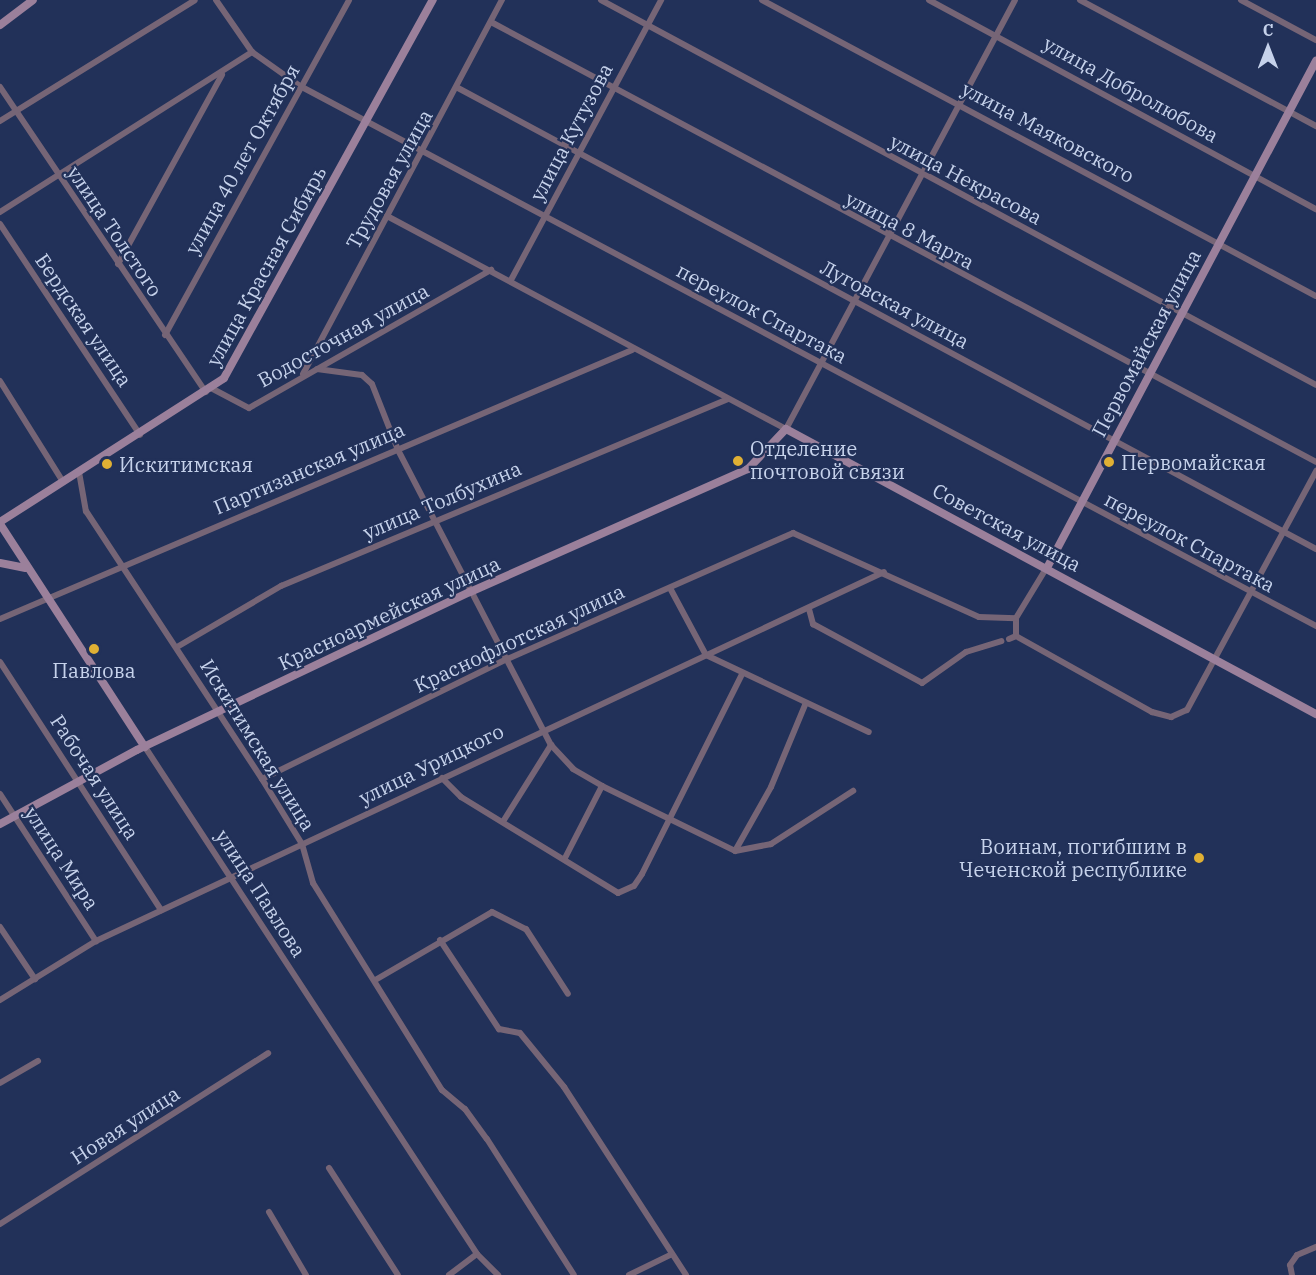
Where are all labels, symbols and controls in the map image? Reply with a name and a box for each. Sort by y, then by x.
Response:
north arrow [1238,18,1298,78]
text: С [1263,20,1273,40]
street label: улица Добролюбова [1039,31,1223,147]
street label: улица Кутузова [525,59,617,205]
street label: улица 40 лет Октября [180,60,304,258]
street label: улица Маяковского [958,76,1138,188]
street label: Трудовая улица [341,105,437,253]
street label: улица Некрасова [886,129,1046,229]
street label: улица Толстого [62,161,168,301]
street label: улица Красная Сибирь [201,162,331,370]
street label: улица 8 Марта [841,186,979,274]
street label: Первомайская улица [1086,245,1206,441]
street label: Бердская улица [31,249,137,391]
street label: Луговская улица [817,255,973,353]
street label: переулок Спартака [673,258,851,368]
street label: Водосточная улица [253,278,433,392]
street label: Партизанская улица [210,417,408,519]
place label: Отделение почтовой связи [750,437,905,484]
place label: Первомайская [1121,450,1266,474]
place label: Искитимская [119,452,253,476]
marker: Отделение почтовой связи [731,454,745,468]
marker: Первомайская [1102,455,1116,469]
street label: улица Толбухина [359,456,525,544]
marker: Искитимская [100,457,114,471]
street label: Советская улица [929,478,1085,576]
street label: переулок Спартака [1101,487,1279,597]
street label: Красноармейская улица [274,551,504,675]
street label: Краснофлотская улица [410,579,628,697]
marker: Павлова [87,642,101,656]
street label: Искитимская улица [195,655,321,835]
place label: Павлова [52,658,136,682]
street label: Рабочая улица [46,710,144,844]
street label: улица Урицкого [355,719,507,809]
street label: улица Мира [20,802,104,914]
street label: улица Павлова [211,825,311,961]
place label: Воинам, погибшим в Чеченской республике [959,834,1187,881]
marker: Воинам, погибшим в Чеченской республике [1192,851,1206,865]
street label: Новая улица [66,1081,184,1169]

